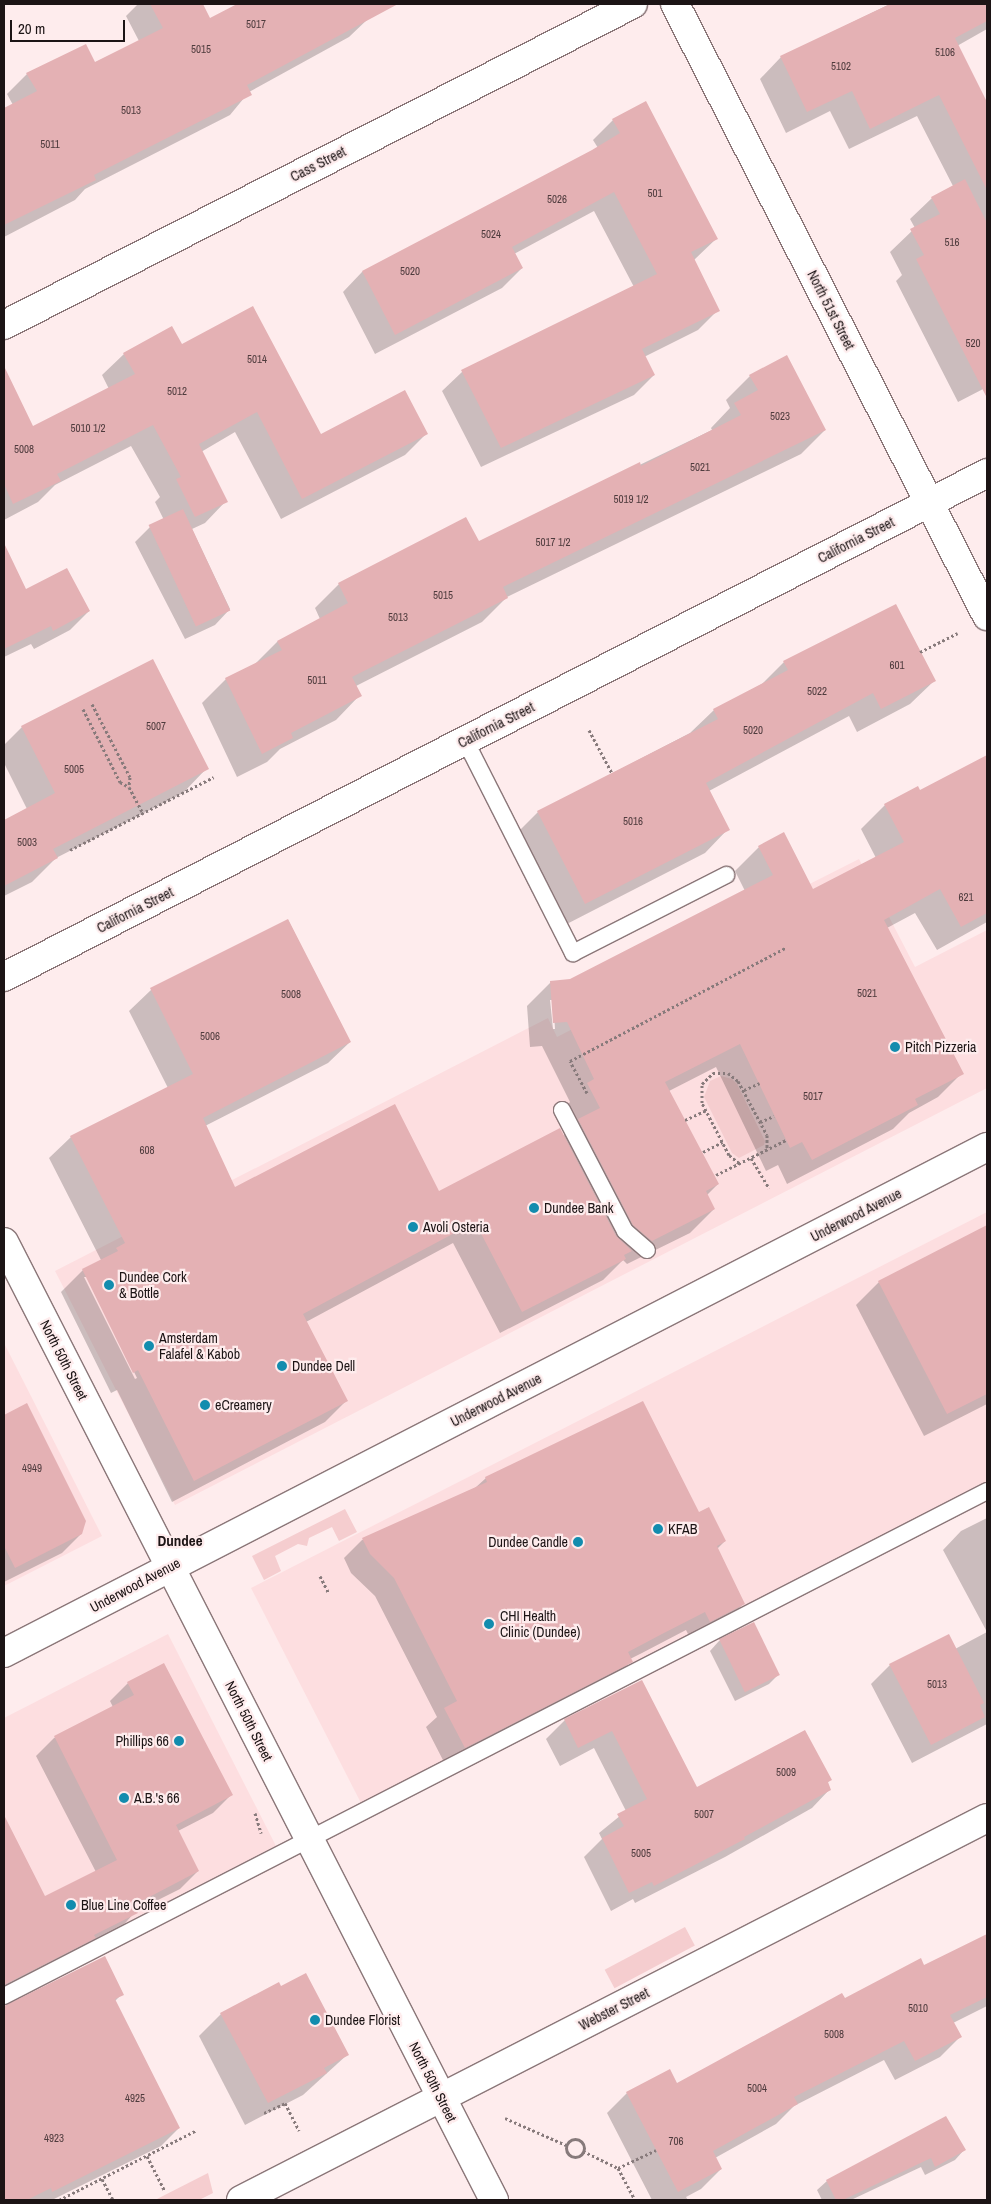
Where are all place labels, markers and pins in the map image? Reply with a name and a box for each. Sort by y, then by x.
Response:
place label: Pitch Pizzeria [905,1039,976,1055]
marker: Pitch Pizzeria [889,1041,901,1053]
place label: Dundee Bank [544,1200,614,1216]
marker: Dundee Bank [528,1202,540,1214]
place label: Avoli Osteria [423,1219,489,1235]
marker: Avoli Osteria [407,1221,419,1233]
place label: Dundee Cork & Bottle [119,1269,187,1302]
marker: Dundee Cork & Bottle [103,1279,115,1291]
place label: Amsterdam Falafel & Kabob [159,1330,240,1362]
marker: Amsterdam Falafel & Kabob [143,1340,155,1352]
place label: Dundee Dell [292,1358,355,1374]
marker: Dundee Dell [276,1360,288,1372]
place label: eCreamery [215,1397,272,1413]
marker: eCreamery [199,1399,211,1411]
place label: KFAB [668,1521,697,1537]
marker: KFAB [652,1523,664,1535]
place label: Dundee Candle [488,1534,568,1550]
marker: Dundee Candle [572,1536,584,1548]
place label: CHI Health Clinic (Dundee) [500,1608,580,1640]
marker: CHI Health Clinic (Dundee) [482,1617,496,1631]
place label: Phillips 66 [115,1733,169,1749]
marker: Phillips 66 [173,1735,185,1747]
place label: A.B.'s 66 [134,1790,180,1806]
marker: A.B.'s 66 [118,1792,130,1804]
place label: Blue Line Coffee [81,1897,166,1913]
marker: Blue Line Coffee [65,1899,77,1911]
place label: Dundee Florist [325,2012,400,2028]
marker: Dundee Florist [309,2014,321,2026]

